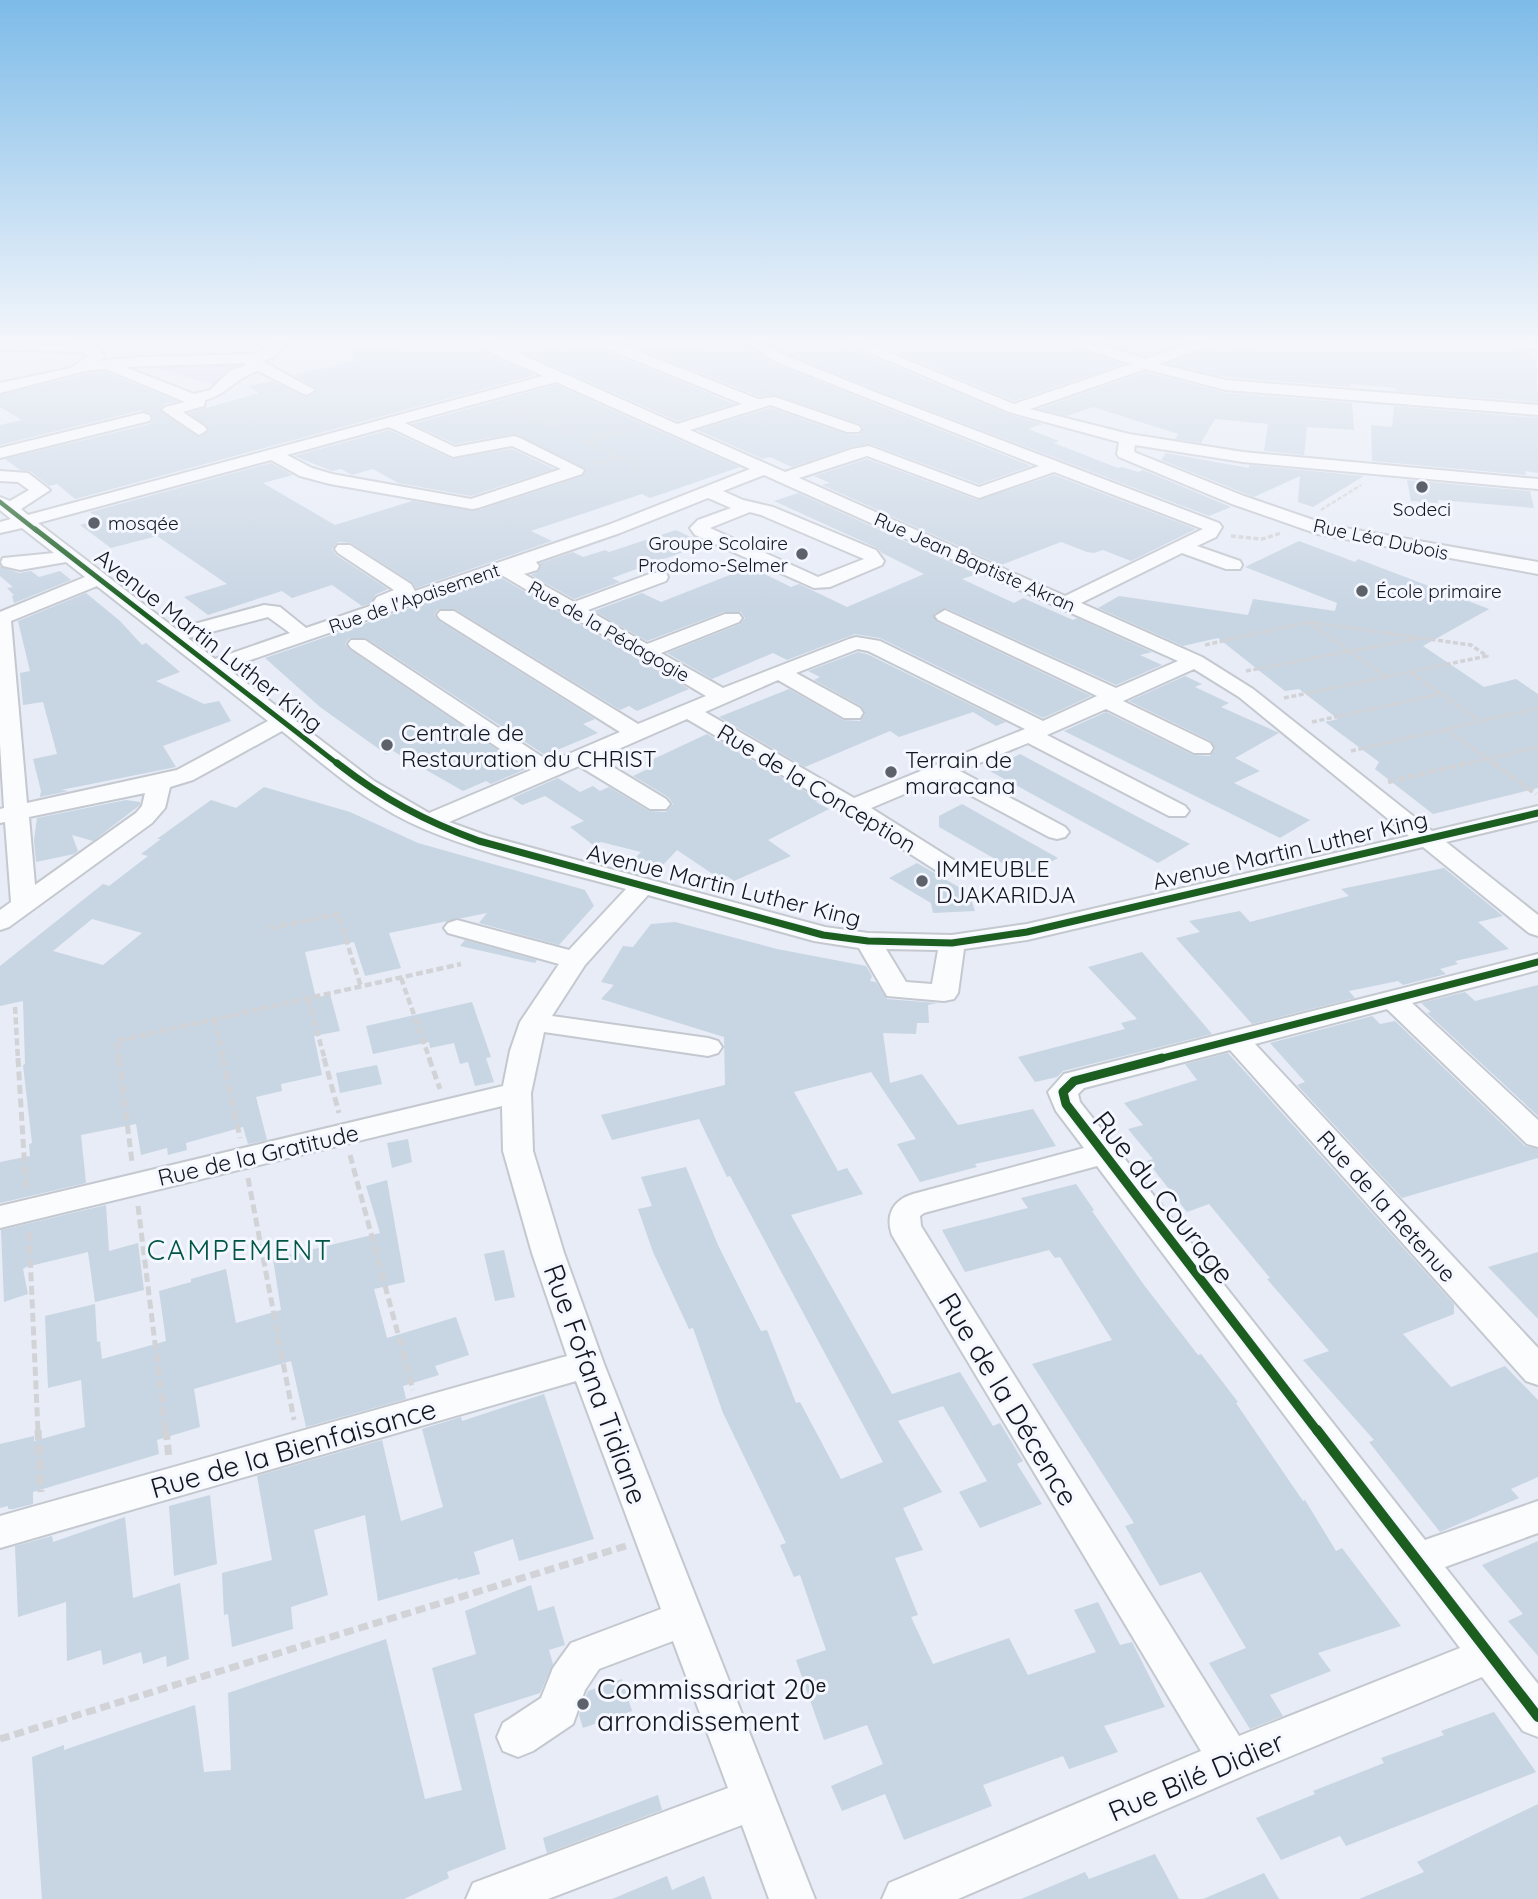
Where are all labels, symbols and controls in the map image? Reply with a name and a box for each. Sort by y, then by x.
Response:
marker: Sodeci [1414,479,1430,495]
place label: Sodeci [1393,497,1451,521]
street label: Rue Jean Baptiste Akran [871,507,1079,617]
place label: mosqée [108,511,179,535]
street label: Rue Léa Dubois [1311,513,1451,565]
marker: mosqée [86,515,102,531]
place label: Groupe Scolaire Prodomo-Selmer [638,531,789,577]
street label: Avenue Martin Luther King [89,542,329,738]
marker: Groupe Scolaire Prodomo-Selmer [794,546,810,562]
street label: Rue de l'Apaisement [325,557,503,639]
street label: Rue de la Pédagogie [524,575,694,687]
place label: École primaire [1376,579,1502,603]
marker: École primaire [1354,583,1370,599]
street label: Rue de la Conception [712,717,922,859]
place label: Centrale de Restauration du CHRIST [401,718,657,773]
marker: Centrale de Restauration du CHRIST [379,737,395,753]
place label: Terrain de maracana [905,745,1016,800]
marker: Terrain de maracana [883,764,899,780]
street label: Avenue Martin Luther King [1150,804,1430,896]
street label: Avenue Martin Luther King [584,837,864,933]
place label: IMMEUBLE DJAKARIDJA [936,854,1075,909]
marker: IMMEUBLE DJAKARIDJA [914,873,930,889]
street label: Rue du Courage [1086,1103,1242,1291]
street label: Rue de la Gratitude [155,1118,361,1192]
street label: Rue de la Retenue [1311,1124,1463,1288]
district label: CAMPEMENT [147,1232,333,1267]
street label: Rue Fofana Tidiane [536,1259,656,1509]
street label: Rue de la Décence [932,1286,1086,1512]
street label: Rue de la Bienfaisance [146,1390,440,1506]
place label: Commissariat 20ᵉ arrondissement [597,1671,826,1738]
marker: Commissariat 20ᵉ arrondissement [575,1696,591,1712]
street label: Rue Bilé Didier [1103,1723,1289,1829]

